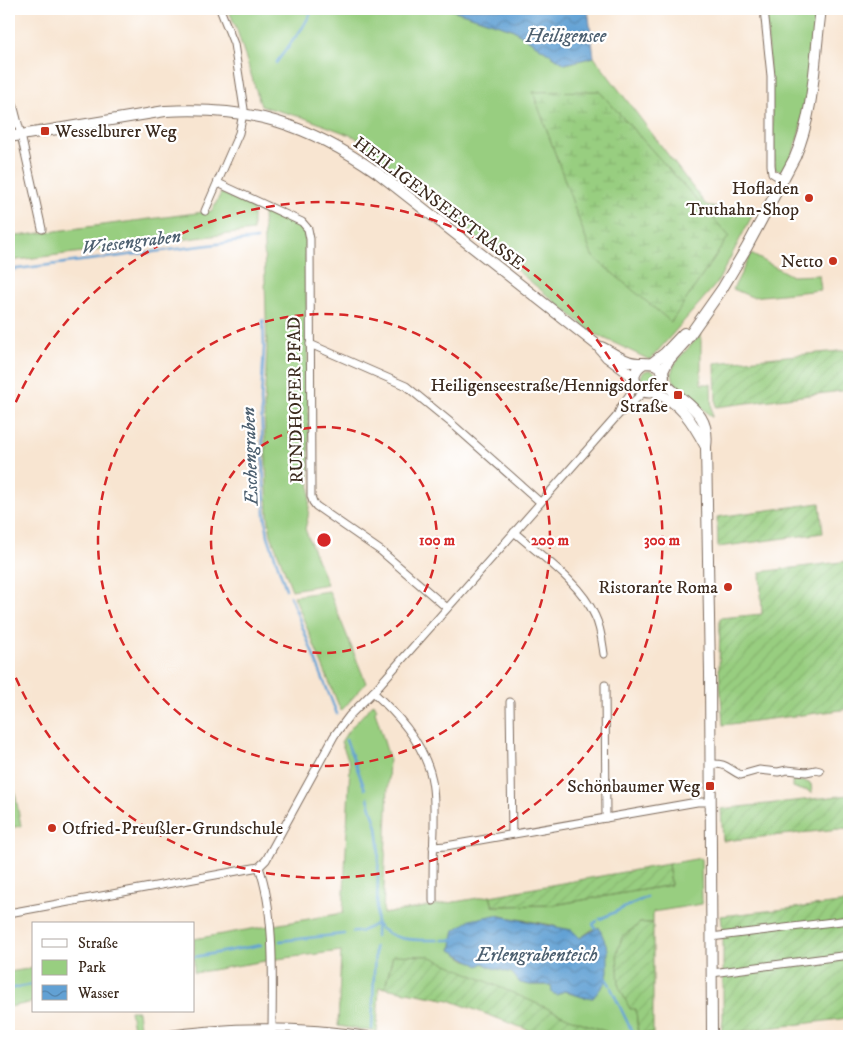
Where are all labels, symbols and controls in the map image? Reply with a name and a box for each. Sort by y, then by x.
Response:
water label: Heiligensee [525,25,607,48]
place label: Wesselburer Weg [54,121,177,143]
marker: Wesselburer Weg [39,125,51,137]
street label: HEILIGENSEESTRASSE [349,132,528,275]
place label: Hofladen Truthahn-Shop [686,178,800,221]
marker: Hofladen Truthahn-Shop [803,192,815,204]
water label: Wiesengraben [80,225,183,260]
place label: Netto [781,251,823,273]
marker: Netto [827,255,839,267]
street label: RUNDHOFER PFAD [284,317,308,483]
place label: Heiligenseestraße/Hennigsdorfer Straße [430,375,668,418]
marker: Heiligenseestraße/Hennigsdorfer Straße [672,389,684,401]
water label: Eschengraben [237,406,264,507]
centre of rings [315,531,333,549]
text: 100 m [419,531,456,550]
text: 200 m [531,531,570,550]
text: 300 m [644,531,681,550]
place label: Ristorante Roma [598,577,718,599]
marker: Ristorante Roma [722,581,734,593]
place label: Schönbaumer Weg [567,776,700,798]
marker: Schönbaumer Weg [704,780,716,792]
place label: Otfried-Preußler-Grundschule [62,818,283,840]
marker: Otfried-Preußler-Grundschule [46,822,58,834]
legend [32,922,195,1012]
text: Straße [78,934,118,953]
water label: Erlengrabenteich [475,944,598,967]
text: Park [78,958,107,977]
text: Wasser [77,984,119,1003]

